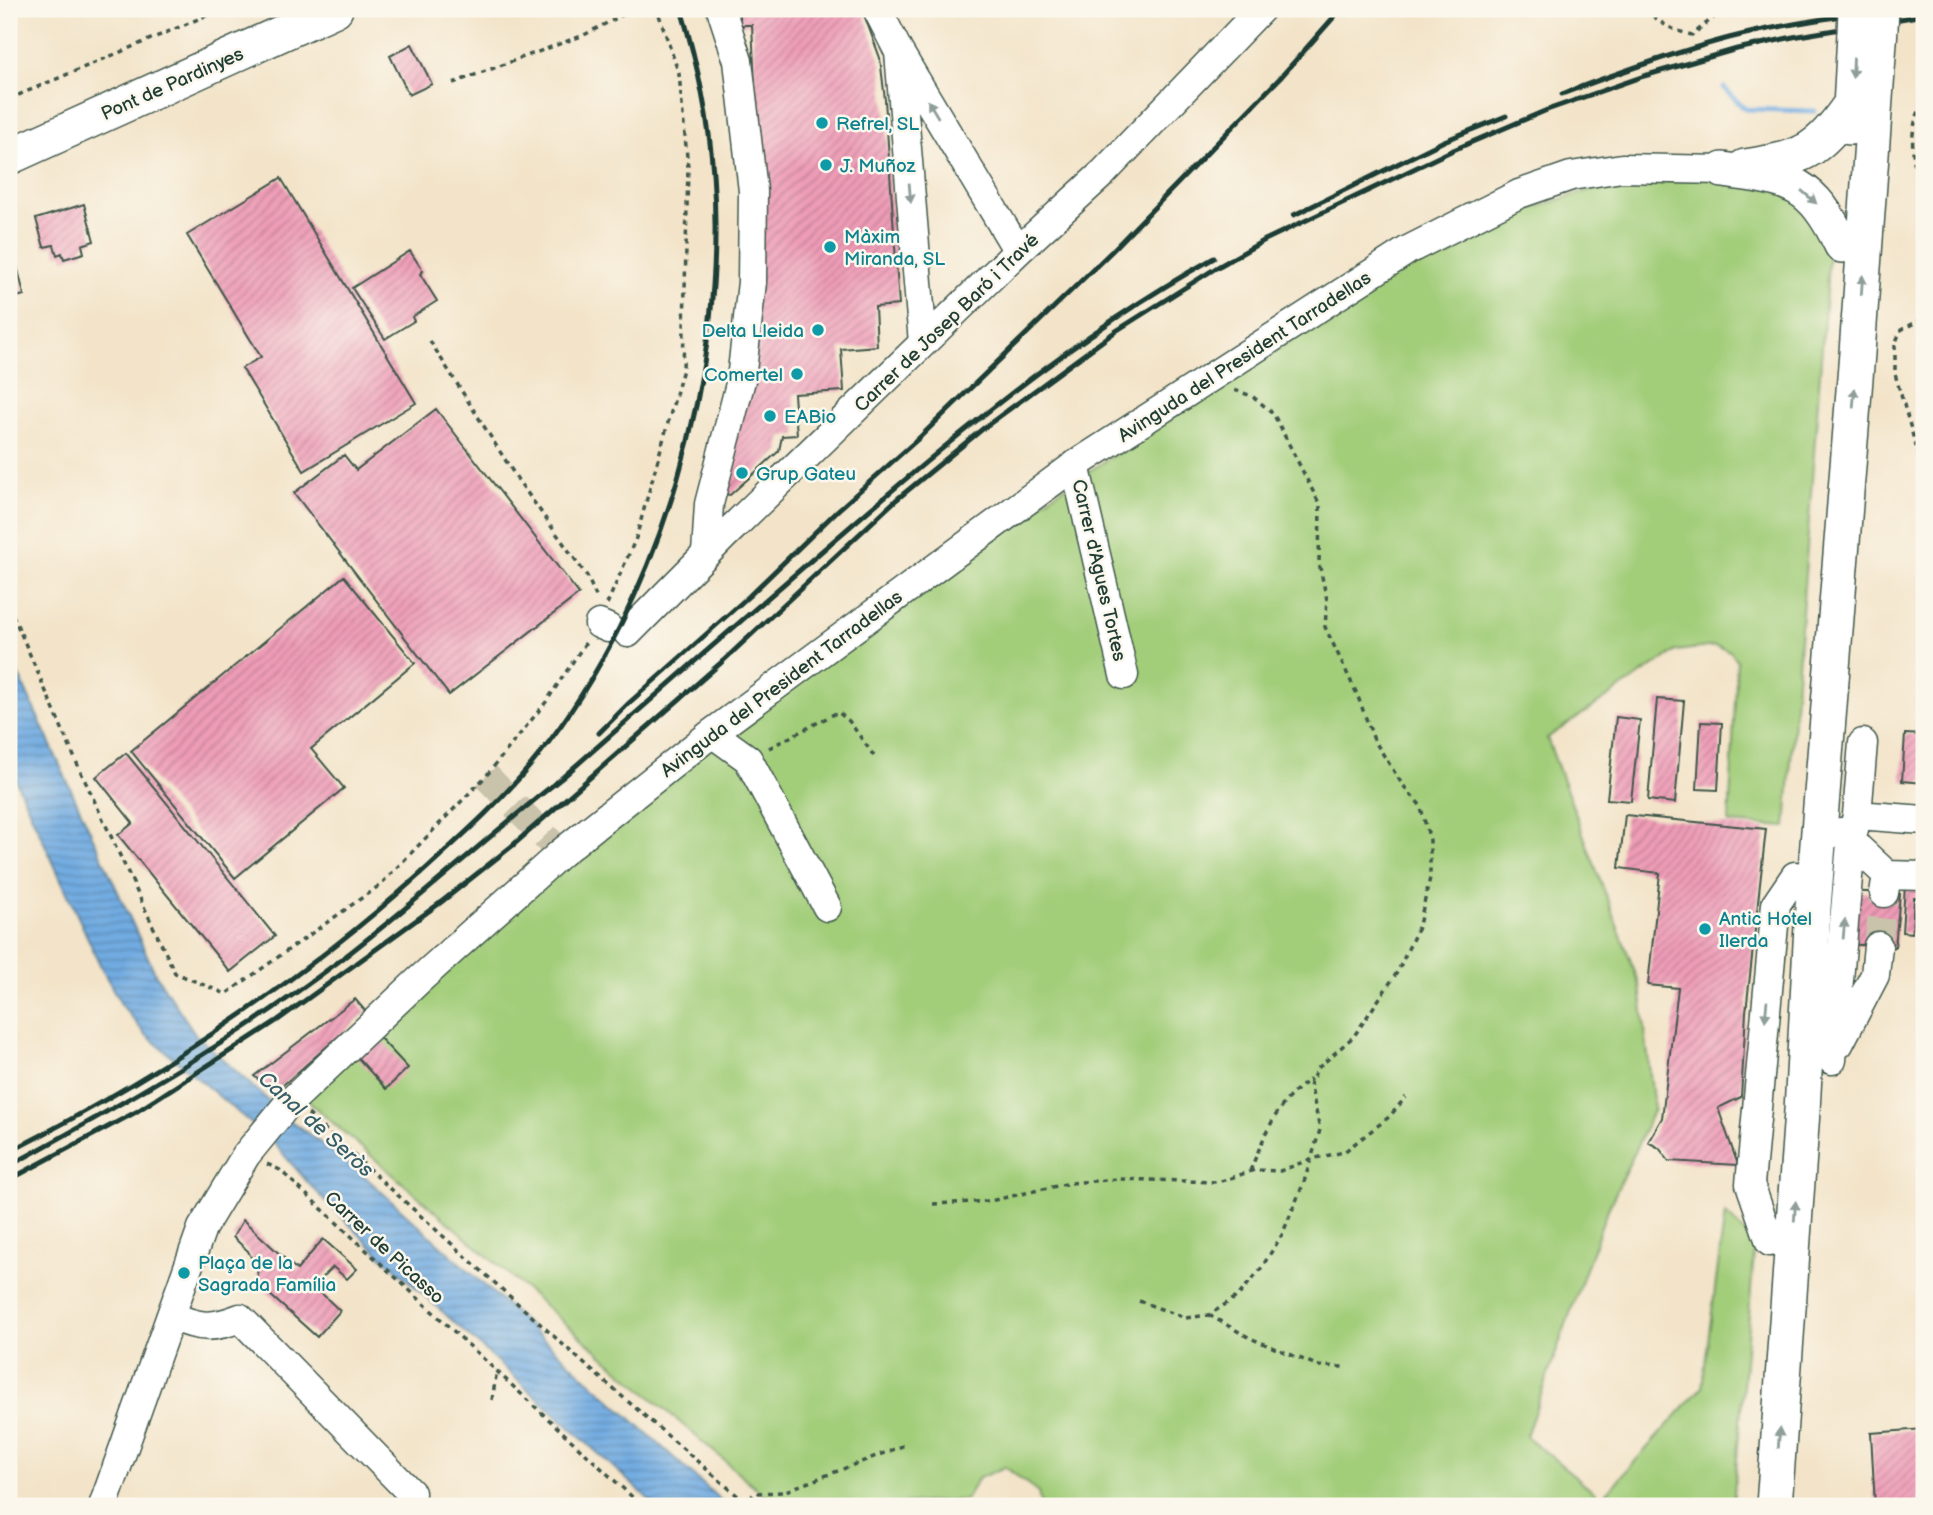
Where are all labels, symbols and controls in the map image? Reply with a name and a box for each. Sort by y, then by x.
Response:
street label: Pont de Pardinyes [98,43,247,126]
one-way arrow [1847,58,1858,80]
one-way arrow [926,99,939,118]
place label: Refrel, SL [836,113,919,136]
marker: Refrel, SL [814,115,830,131]
place label: J. Muñoz [840,155,917,178]
marker: J. Muñoz [818,157,834,173]
one-way arrow [905,182,916,204]
one-way arrow [1801,189,1818,204]
place label: Màxim Miranda, SL [844,226,945,271]
street label: Carrer de Josep Baró i Travé [850,229,1044,417]
marker: Màxim Miranda, SL [822,239,838,255]
street label: Avinguda del President Tarradellas [1114,267,1376,448]
one-way arrow [1857,274,1868,296]
place label: Delta Lleida [701,320,804,343]
marker: Delta Lleida [810,322,826,338]
place label: Comertel [704,364,783,387]
marker: Comertel [789,366,805,382]
one-way arrow [1849,387,1860,409]
place label: EABio [784,406,836,429]
marker: EABio [762,408,778,424]
place label: Grup Gateu [756,463,856,486]
marker: Grup Gateu [734,465,750,481]
street label: Carrer d'Agues Tortes [1066,477,1131,664]
street label: Avinguda del President Tarradellas [656,586,907,783]
place label: Antic Hotel Ilerda [1719,908,1812,953]
one-way arrow [1838,917,1849,939]
marker: Antic Hotel Ilerda [1697,921,1713,937]
one-way arrow [1760,1000,1771,1022]
water label: Canal de Seròs [253,1066,379,1183]
street label: Carrer de Picasso [319,1187,449,1309]
one-way arrow [1790,1200,1801,1222]
place label: Plaça de la Sagrada Família [198,1252,336,1297]
marker: Plaça de la Sagrada Família [176,1265,192,1281]
one-way arrow [1774,1427,1785,1449]

